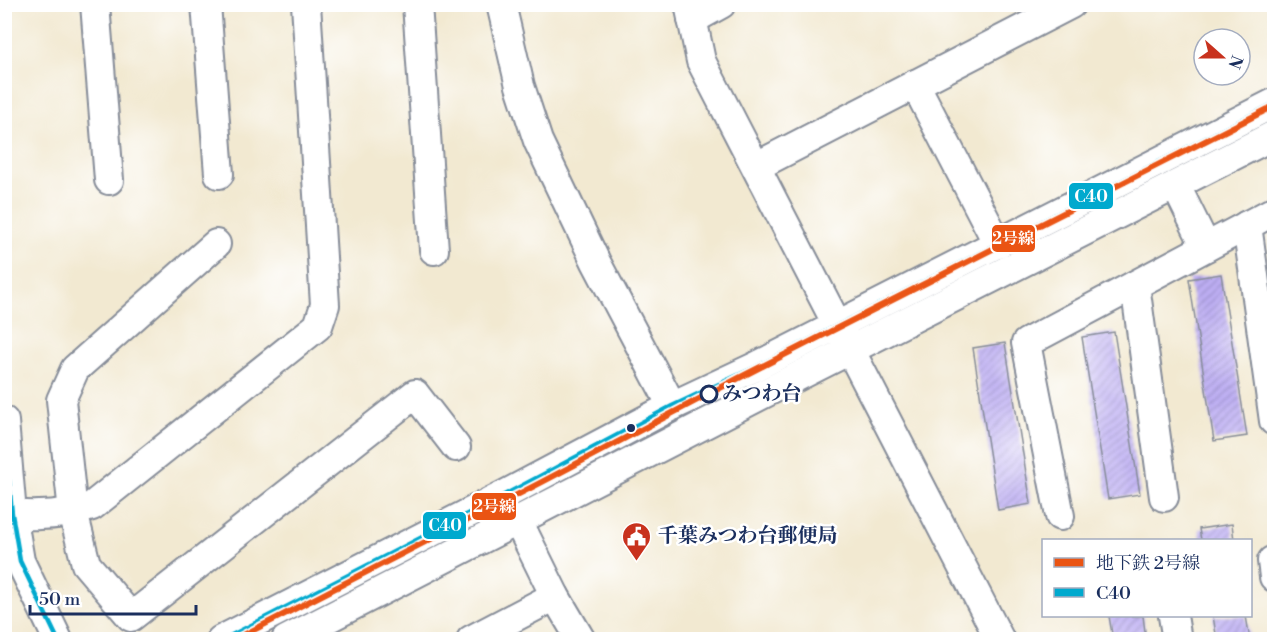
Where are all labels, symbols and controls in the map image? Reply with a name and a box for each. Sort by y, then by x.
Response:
north arrow [1192,27,1252,87]
text: N [1223,53,1247,72]
line badge: C40 [1068,182,1114,210]
text: C40 [1074,187,1108,207]
line badge: 2号線 [991,224,1036,253]
text: 2号線 [992,229,1034,249]
place label: みつわ台 [722,382,802,407]
marker: みつわ台 [700,385,718,403]
unlabelled marker [625,422,637,434]
line badge: 2号線 [471,492,517,521]
text: 2号線 [473,497,515,517]
line badge: C40 [422,511,467,540]
text: C40 [428,516,462,536]
public building icon: 千葉みつわ台郵便局 [621,520,653,562]
place label: 千葉みつわ台郵便局 [658,524,838,549]
legend [1042,539,1252,617]
text: 地下鉄 2号線 [1096,552,1200,575]
scale bar [30,578,196,616]
text: C40 [1096,582,1131,605]
text: 50 m [39,588,81,611]

